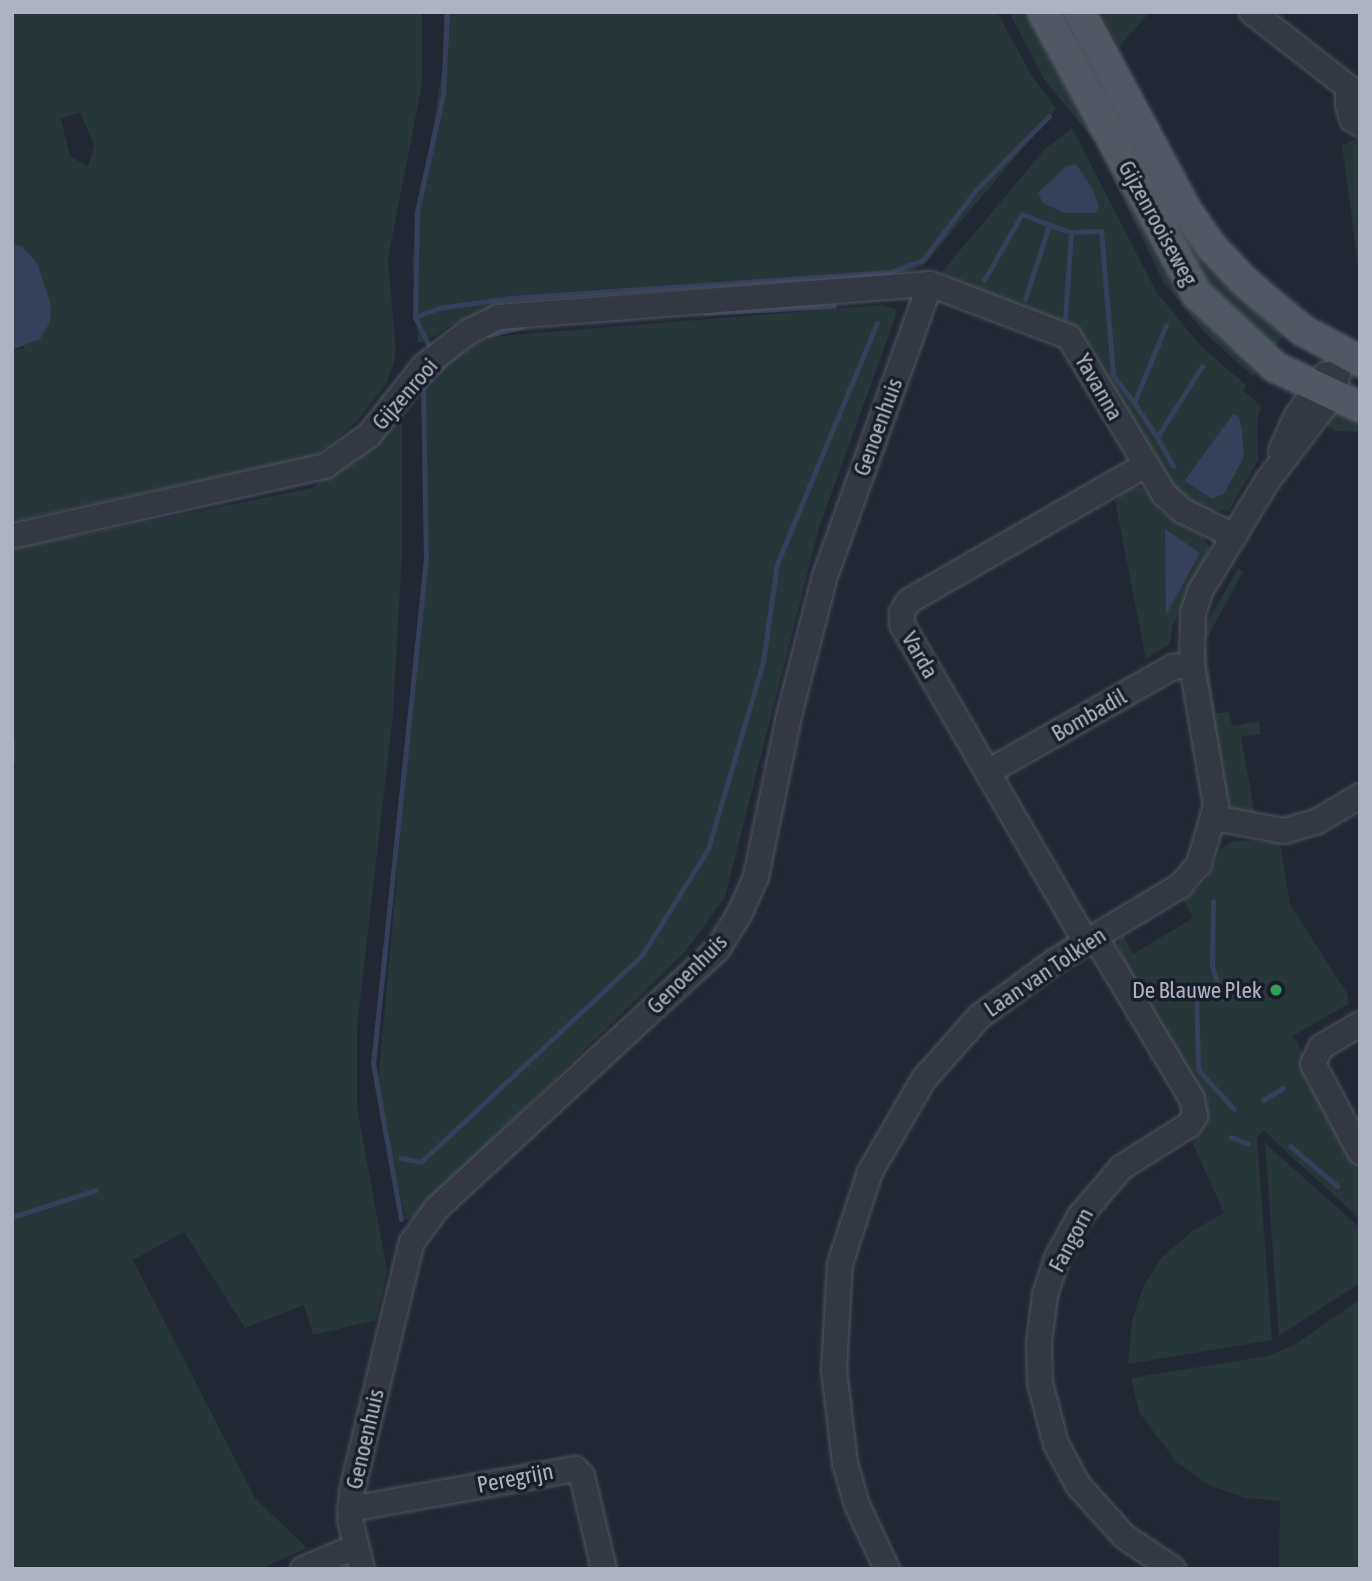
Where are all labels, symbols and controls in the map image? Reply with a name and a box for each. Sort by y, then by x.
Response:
street label: Gijzenrooiseweg [1112,156,1204,290]
street label: Yavanna [1069,349,1129,425]
street label: Gijzenrooi [366,352,444,436]
street label: Genoenhuis [848,374,908,480]
street label: Varda [896,627,944,683]
street label: Bombadil [1047,683,1131,747]
street label: Laan van Tolkien [979,921,1111,1023]
street label: Genoenhuis [641,928,733,1020]
place label: De Blauwe Plek [1132,976,1262,1004]
marker: De Blauwe Plek [1268,982,1284,998]
street label: Fangorn [1043,1203,1099,1277]
street label: Genoenhuis [340,1386,390,1492]
street label: Peregrijn [475,1457,555,1499]

